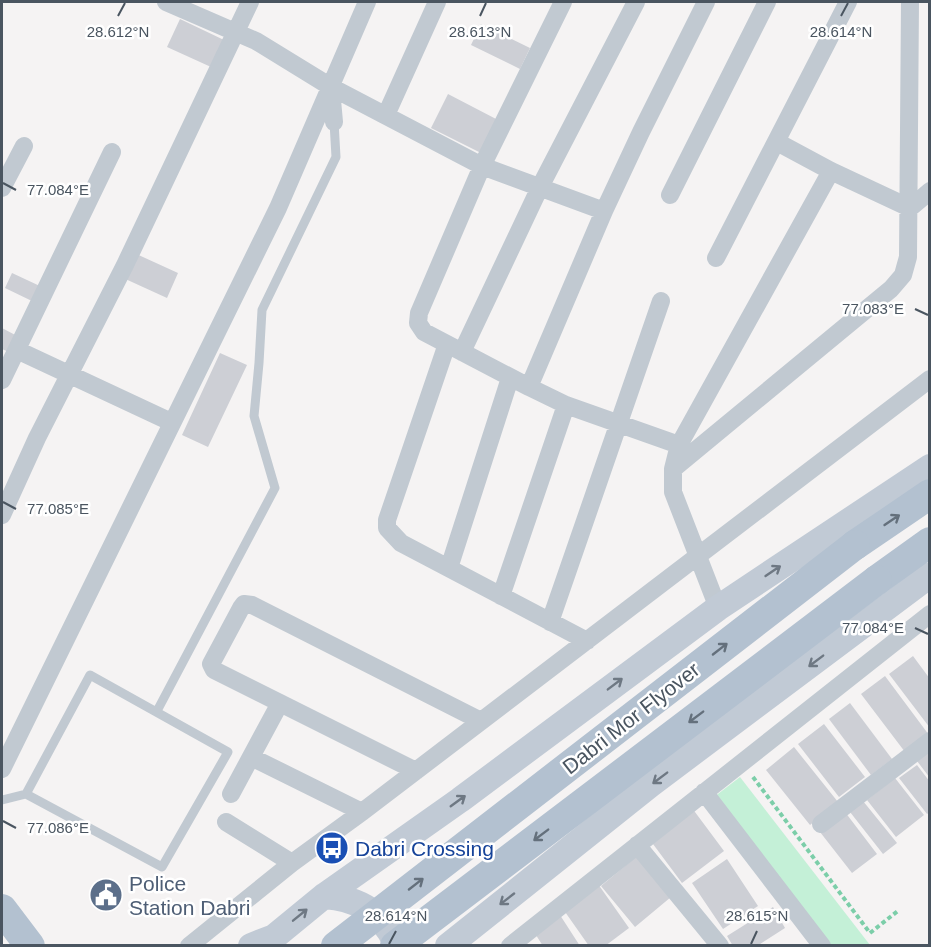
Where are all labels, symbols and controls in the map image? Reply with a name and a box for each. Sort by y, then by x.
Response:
text: 28.612°N [87,23,149,40]
text: 28.613°N [449,23,511,40]
text: 28.614°N [810,23,872,40]
text: 77.084°E [27,181,89,198]
text: 77.083°E [842,300,904,317]
text: 77.085°E [27,500,89,517]
one-way arrow [883,514,900,526]
one-way arrow [765,565,781,577]
text: 77.084°E [842,619,904,636]
one-way arrow [712,643,728,656]
one-way arrow [808,654,824,667]
street label: Dabri Mor Flyover [558,658,704,778]
one-way arrow [606,678,622,691]
one-way arrow [689,711,705,723]
one-way arrow [652,771,668,784]
one-way arrow [450,795,466,807]
text: 77.086°E [27,819,89,836]
one-way arrow [534,828,550,841]
bus stop icon: Dabri Crossing [314,830,350,866]
place label: Dabri Crossing [355,837,494,860]
place label: Police Station Dabri [129,872,250,919]
public building icon: Police Station Dabri [88,877,124,913]
one-way arrow [408,878,424,891]
one-way arrow [499,892,515,905]
text: 28.614°N [365,907,427,924]
text: 28.615°N [726,907,788,924]
one-way arrow [292,909,308,922]

